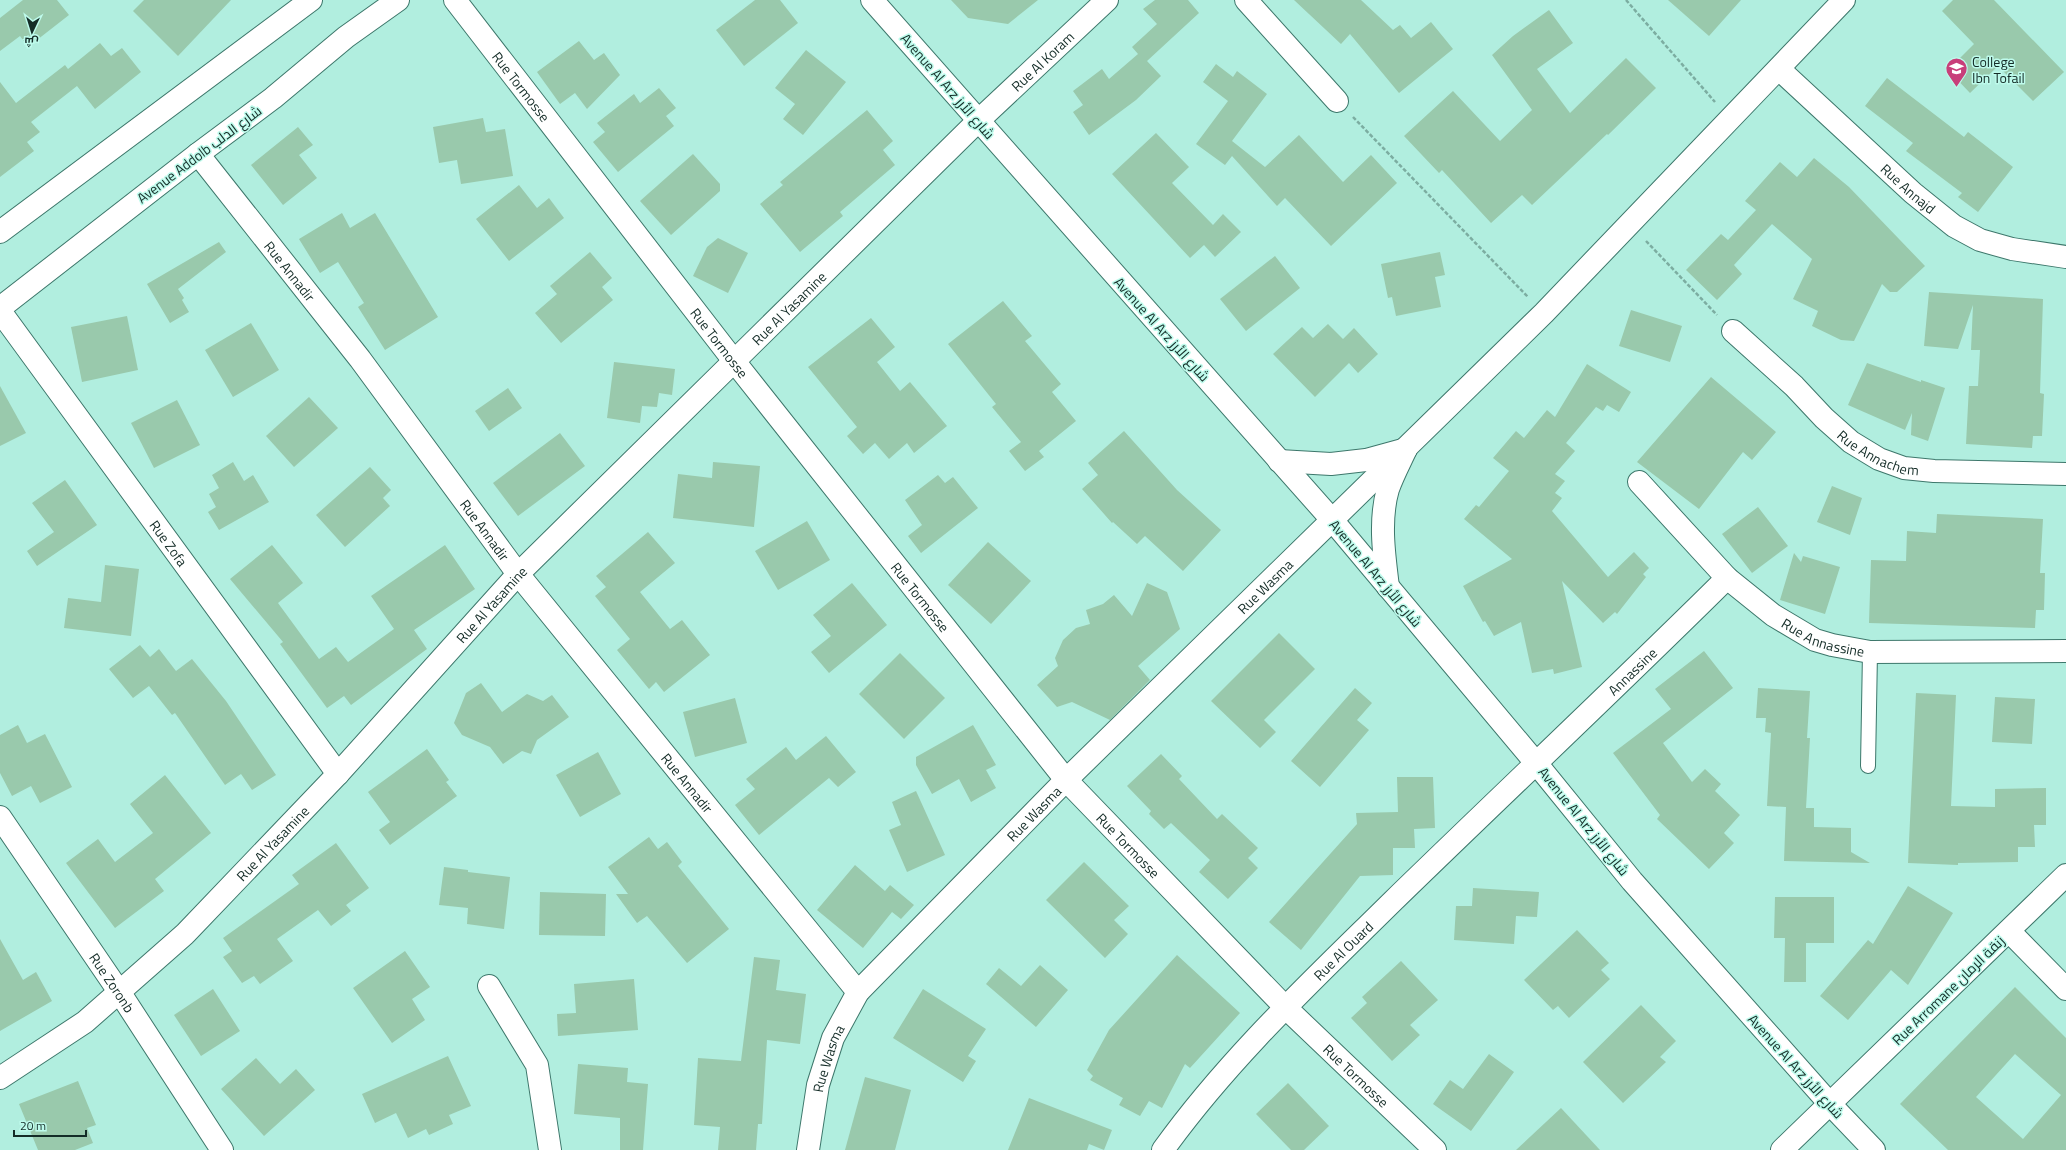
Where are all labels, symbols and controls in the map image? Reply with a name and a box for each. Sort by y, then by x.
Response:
north arrow [12,12,52,52]
street label: Rue Al Koram [1006,26,1078,96]
street label: Avenue Al Arz شارع الأرز [896,28,1000,144]
text: ش [24,34,39,50]
street label: Rue Tormosse [488,47,556,126]
place label: College Ibn Tofail [1972,51,2025,88]
school or university icon: College Ibn Tofail [1944,56,1970,89]
street label: Avenue Addolb شارع الدلب [132,100,266,208]
street label: Rue Annajd [1876,158,1941,218]
street label: Rue Annadir [260,236,321,306]
street label: Rue Al Yasamine [746,266,831,349]
street label: Avenue Al Arz شارع الأرز [1109,272,1215,386]
street label: Rue Tormosse [686,303,754,382]
street label: Rue Annachem [1833,424,1920,480]
street label: Rue Annadir [456,494,515,565]
street label: Rue Zofa [145,515,193,570]
street label: Avenue Al Arz شارع الأرز [1325,515,1427,631]
street label: Rue Wasma [1232,554,1297,618]
street label: Rue Tormosse [887,557,955,636]
street label: Rue Al Yasamine [451,561,531,647]
street label: Rue Annassine [1778,612,1866,661]
street label: Annassine [1603,642,1661,700]
street label: Rue Annadir [657,748,719,817]
street label: Avenue Al Arz شارع الأرز [1534,762,1634,880]
street label: Rue Wasma [1001,781,1066,846]
street label: Rue Al Yasamine [231,800,313,885]
street label: Rue Tormosse [1092,807,1165,882]
street label: Rue Al Ouard [1308,916,1378,985]
street label: Rue Arromane زنقة الرمان [1887,930,2009,1050]
street label: Rue Zoronb [85,948,140,1016]
street label: Avenue Al Arz شارع الأرز [1743,1009,1849,1123]
street label: Rue Wasma [807,1020,849,1094]
street label: Rue Tormosse [1319,1039,1394,1112]
scale bar [14,1112,86,1138]
text: 20 m [20,1116,46,1135]

